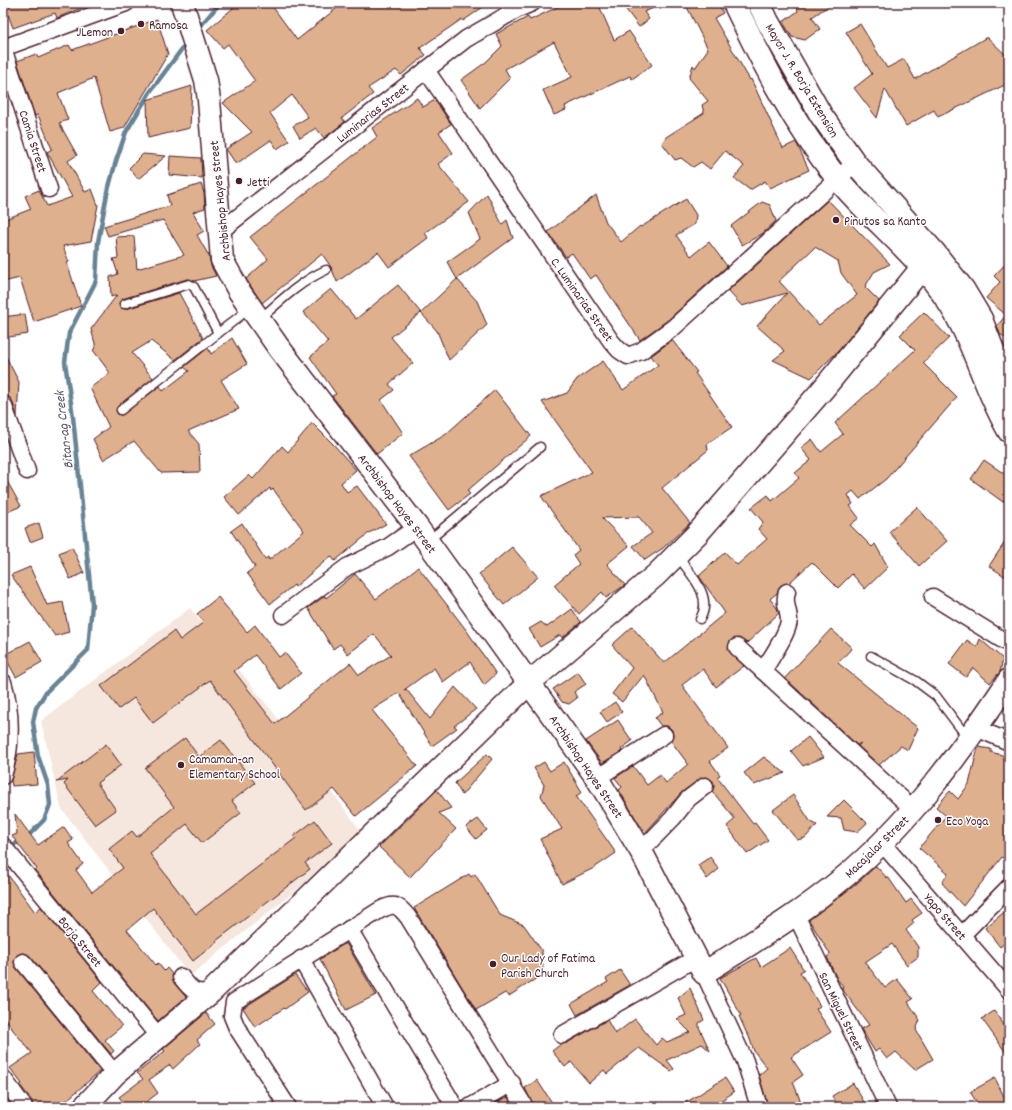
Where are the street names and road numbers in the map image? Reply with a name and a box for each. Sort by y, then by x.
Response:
street label: Mayor J. R. Borja Extension [759,21,842,142]
street label: Luminarias Street [333,79,414,148]
street label: Camia Street [13,108,51,176]
street label: Archbishop Hayes Street [206,139,237,262]
street label: C. Luminarias Street [545,254,617,347]
street label: Archbishop Hayes Street [352,450,440,559]
street label: Archbishop Hayes Street [543,712,627,823]
street label: Macajalar Street [841,812,914,884]
street label: Yapo Street [918,890,970,946]
street label: Borja Street [53,913,106,972]
street label: San Miguel Street [812,970,867,1055]

